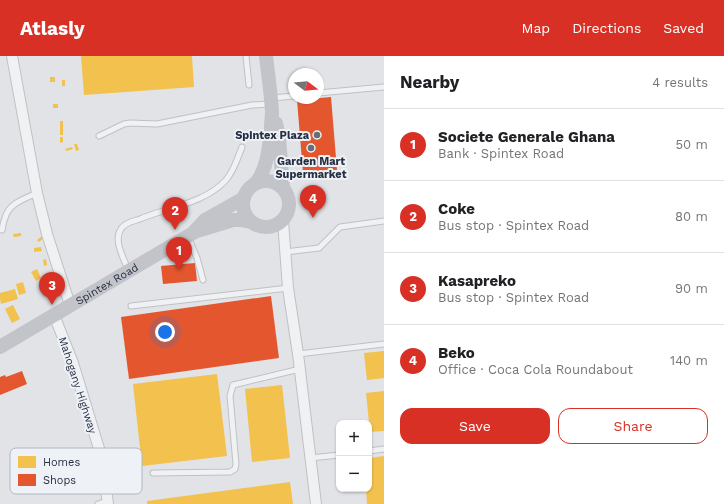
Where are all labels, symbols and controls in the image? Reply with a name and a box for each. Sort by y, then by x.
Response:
text: Atlasly [20,17,85,40]
text: Map [522,20,550,36]
text: Directions [572,20,641,36]
text: Saved [663,20,704,36]
north arrow [288,68,324,104]
text: Nearby [400,72,459,92]
text: 4 results [652,75,708,90]
text: Societe Generale Ghana [438,128,615,146]
place label: Spintex Plaza [235,129,310,142]
marker: Spintex Plaza [312,130,322,140]
text: 1 [410,137,416,152]
text: 50 m [676,137,708,152]
marker: Garden Mart Supermarket [306,143,316,153]
text: Bank · Spintex Road [438,146,564,161]
place label: Garden Mart Supermarket [276,155,347,181]
pin: 4 [300,185,326,218]
pin: 2 [162,197,188,230]
text: Coke [438,200,475,218]
text: 2 [409,209,417,224]
text: 80 m [675,209,708,224]
text: Bus stop · Spintex Road [438,218,589,233]
pin: 1 [166,237,192,270]
street label: Spintex Road [73,261,141,308]
pin: 3 [39,272,65,305]
text: Kasapreko [438,272,516,290]
text: 3 [409,281,417,296]
text: 90 m [675,281,708,296]
text: Bus stop · Spintex Road [438,290,589,305]
your location [155,322,175,342]
street label: Mahogany Highway [56,335,99,436]
text: Beko [438,344,475,362]
text: 4 [409,353,417,368]
text: 140 m [670,353,708,368]
text: Office · Coca Cola Roundabout [438,362,633,377]
button: Save [400,408,550,444]
button: Share [558,408,708,444]
map controls [336,420,372,492]
button: + [336,420,372,456]
legend [10,448,142,494]
text: Homes [43,456,80,469]
button: − [336,456,372,492]
text: Shops [43,474,76,487]

